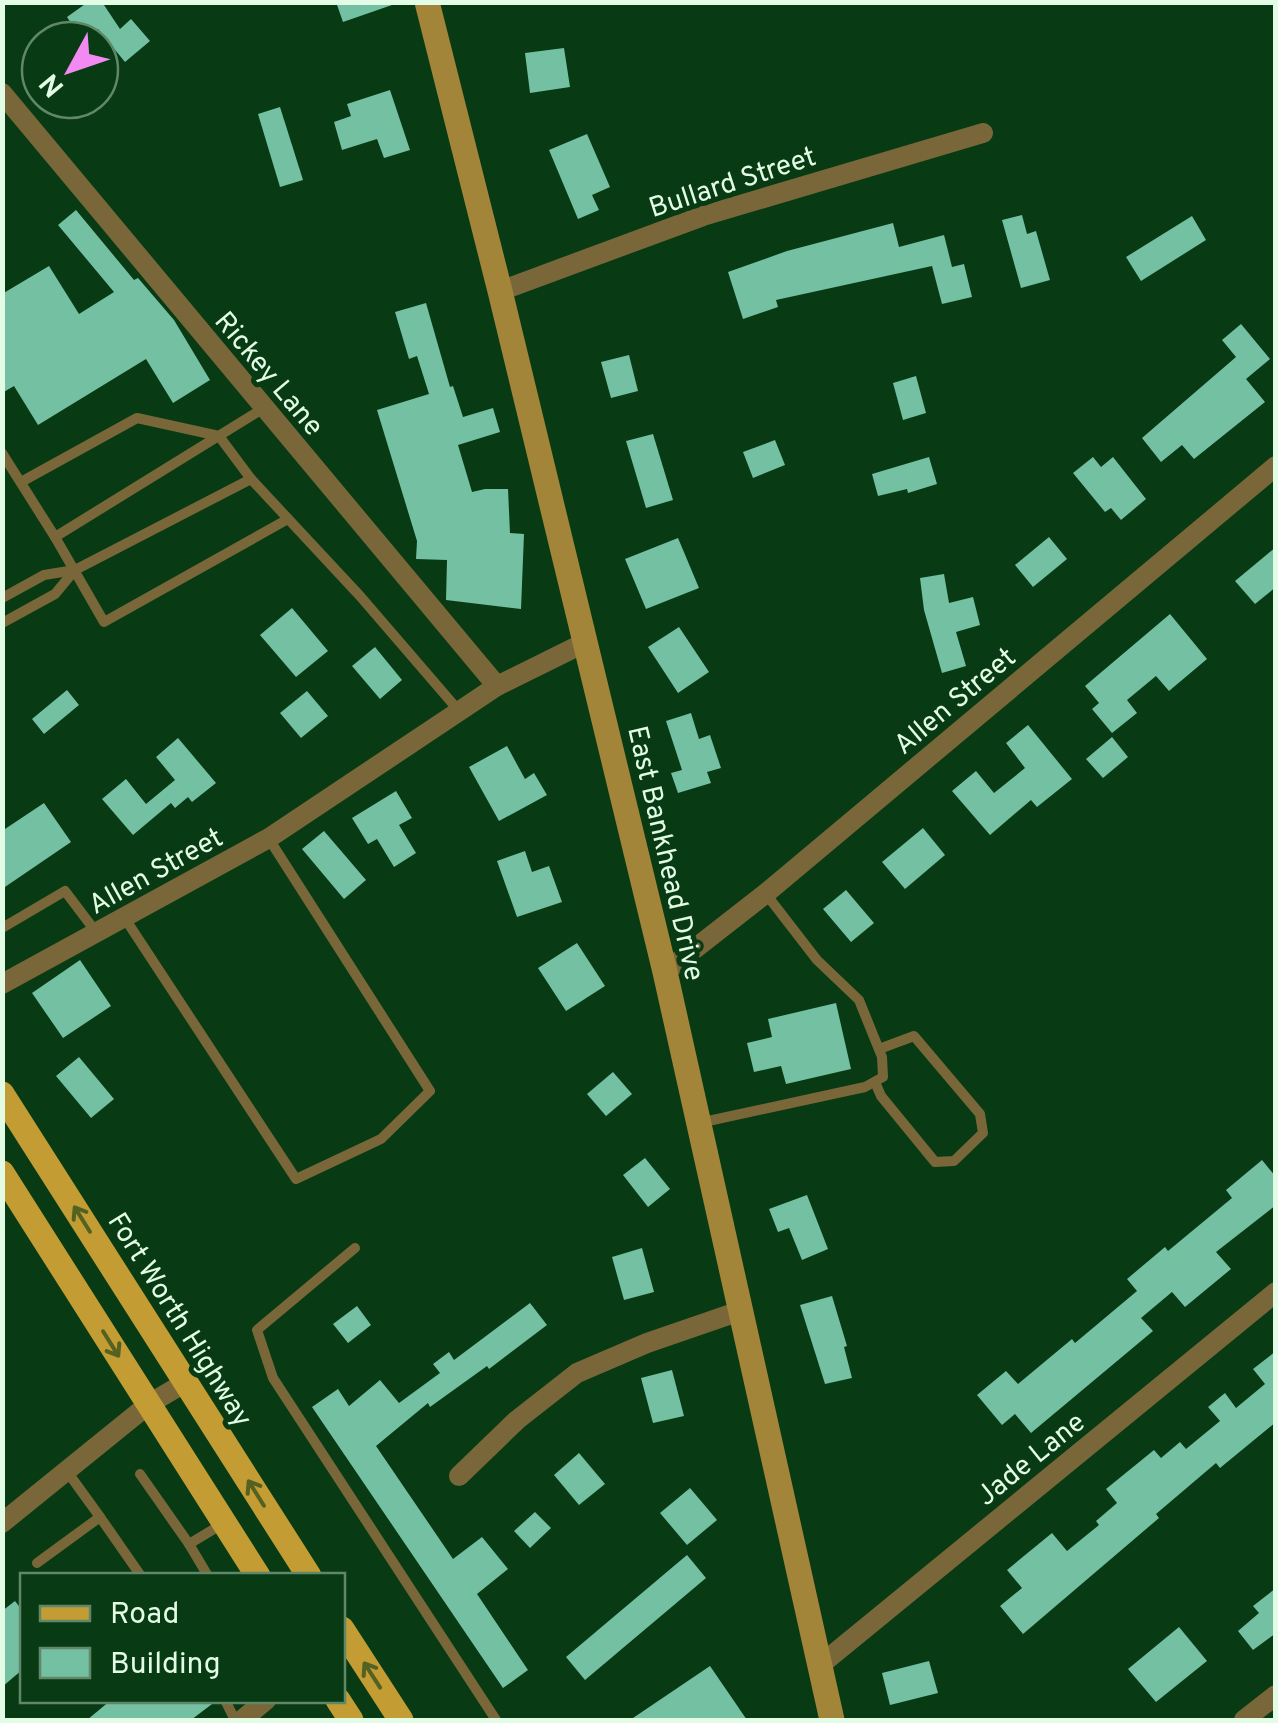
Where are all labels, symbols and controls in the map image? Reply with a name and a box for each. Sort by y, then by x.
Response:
north arrow [20,20,120,120]
text: N [33,65,73,103]
street label: Bullard Street [645,140,821,228]
street label: Rickey Lane [205,305,330,445]
street label: Allen Street [887,641,1024,764]
street label: East Bankhead Drive [617,723,711,985]
street label: Allen Street [83,821,230,924]
one-way arrow [72,1205,92,1234]
street label: Fort Worth Highway [98,1207,259,1435]
one-way arrow [101,1330,122,1358]
street label: Jade Lane [970,1405,1094,1515]
one-way arrow [246,1479,267,1508]
legend [20,1573,345,1703]
text: Road [110,1597,179,1634]
text: Building [110,1647,221,1684]
one-way arrow [361,1661,382,1689]

